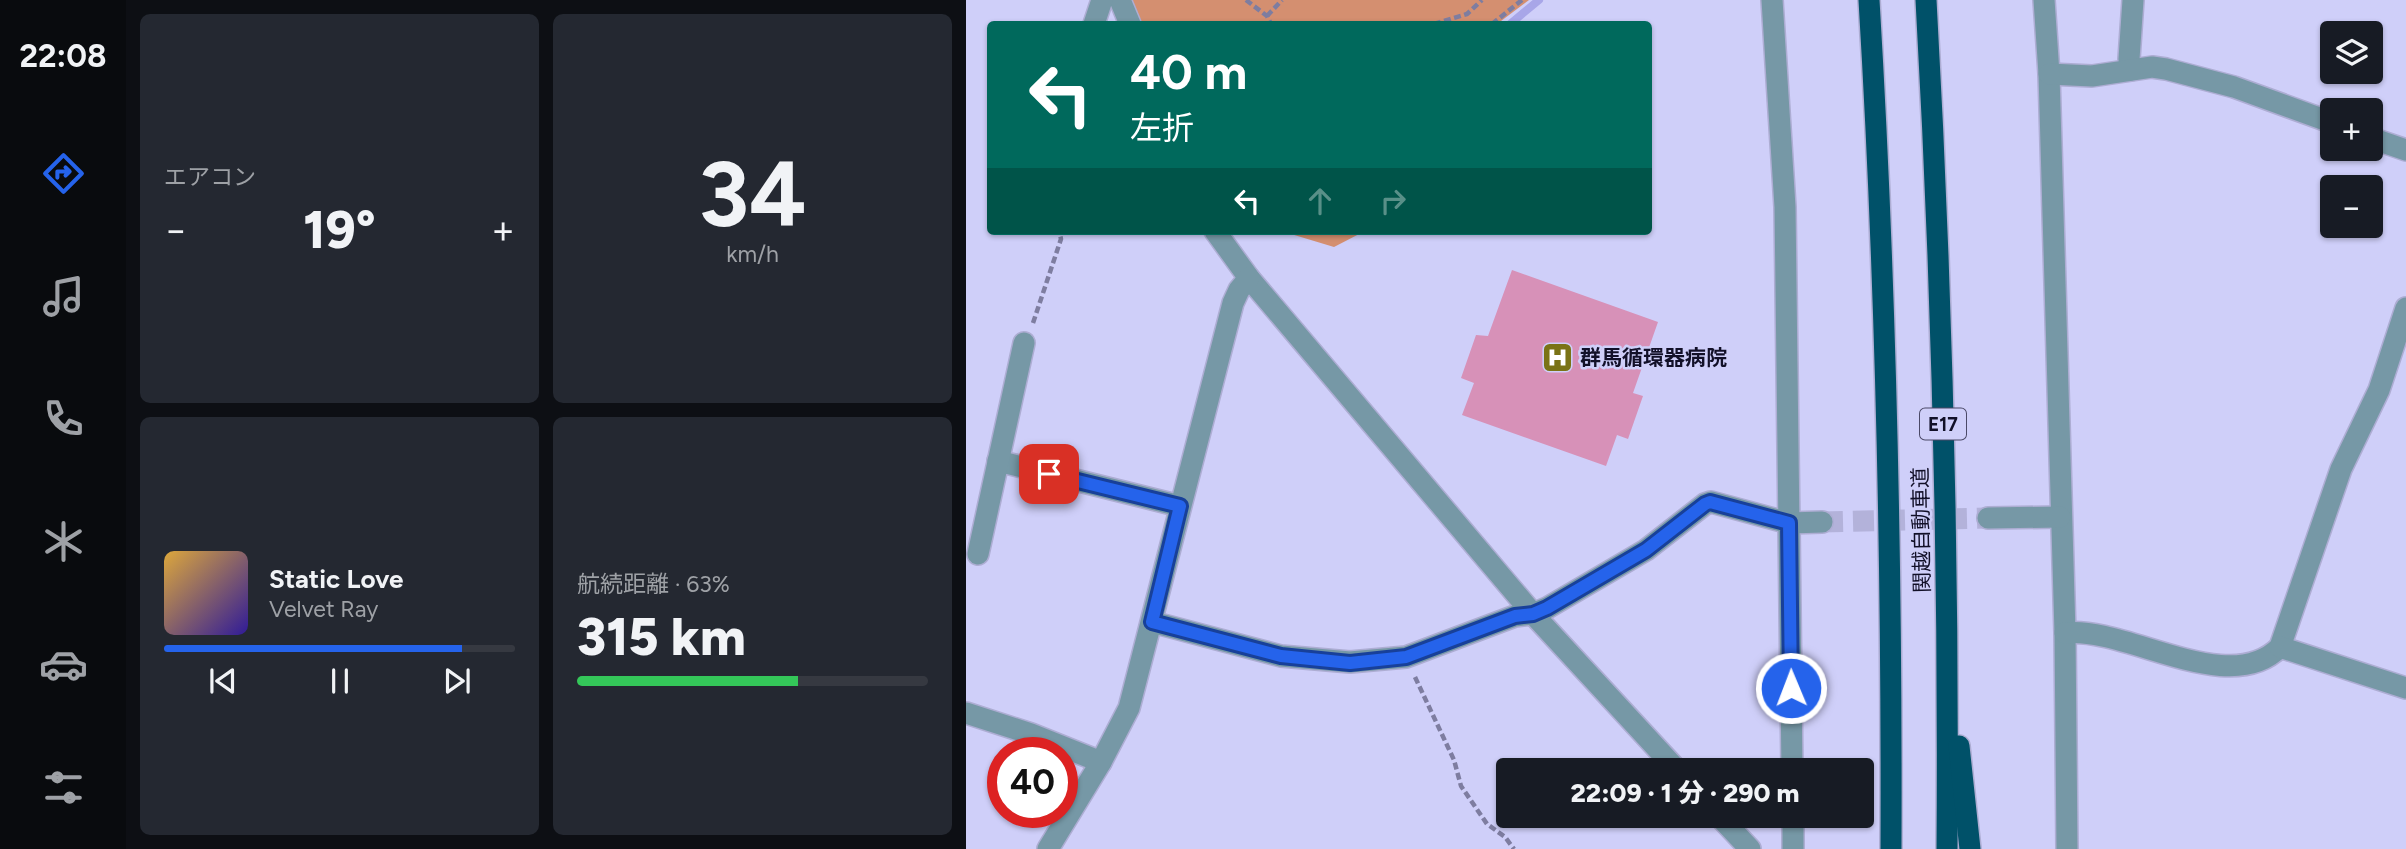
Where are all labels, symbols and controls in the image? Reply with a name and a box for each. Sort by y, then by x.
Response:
map controls [2320,21,2383,238]
button: layers [2320,21,2383,84]
text: 22:08 [19,37,107,75]
text: 40 m [1130,42,1247,101]
icon: left [1015,49,1106,140]
button: + [2320,98,2383,161]
text: 左折 [1130,109,1194,147]
text: 34 [698,140,807,249]
icon: directions [39,149,88,198]
text: エアコン [164,163,256,191]
button: − [2320,175,2383,238]
icon: left [1228,182,1266,220]
icon: ahead [1301,182,1339,220]
icon: right [1374,182,1412,220]
text: 19° [303,199,376,261]
text: − [164,207,188,253]
text: + [491,207,515,253]
text: km/h [726,240,779,268]
icon: music [39,272,88,321]
hospital icon: 群馬循環器病院 [1540,340,1574,374]
place label: 群馬循環器病院 [1580,345,1727,370]
icon: phone [39,394,88,443]
road number: E17 [1920,408,1966,440]
pin [1019,444,1079,504]
icon: arrive [1030,455,1068,493]
street label: 関越自動車道 [1907,467,1935,593]
icon: climate [39,517,88,566]
text: Static Love [269,563,403,595]
text: 航続距離 · 63% [577,570,730,598]
text: Velvet Ray [269,595,378,623]
text: 315 km [577,606,746,668]
icon: car [39,640,88,689]
position arrow [1754,651,1828,725]
icon: previous [204,662,242,700]
icon: pause [321,662,359,700]
icon: next [438,662,476,700]
speed limit sign: 40 [987,737,1078,828]
icon: filters [39,763,88,812]
text: 22:09 · 1 分 · 290 m [1571,777,1799,809]

